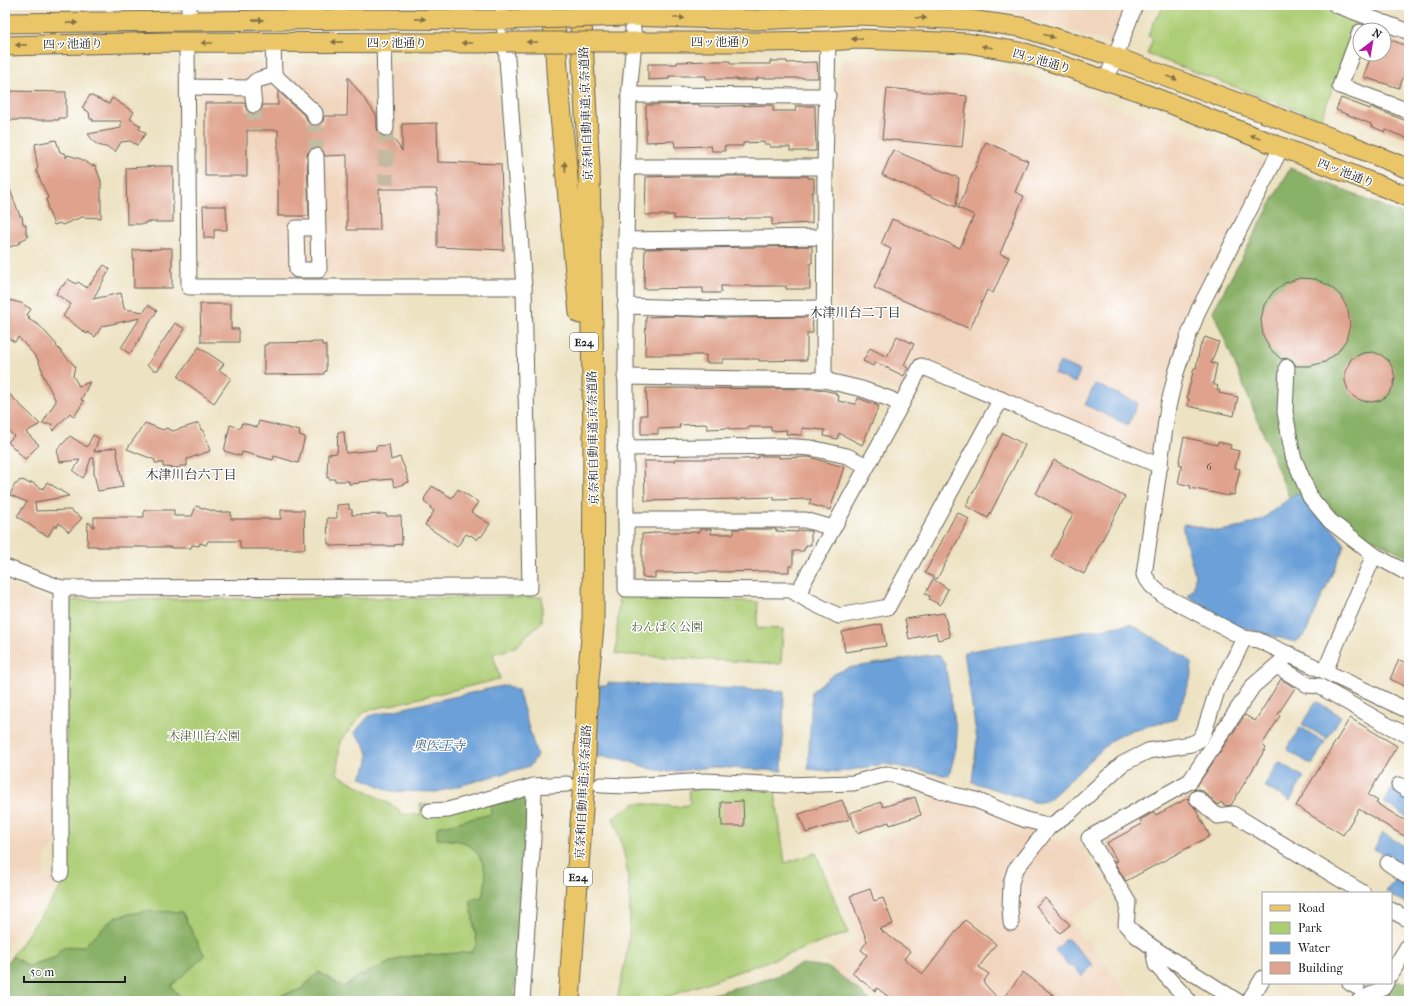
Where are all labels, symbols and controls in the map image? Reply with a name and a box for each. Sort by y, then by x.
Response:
one-way arrow [673,14,685,21]
one-way arrow [915,14,927,21]
one-way arrow [414,16,427,22]
one-way arrow [252,17,265,23]
one-way arrow [66,19,78,26]
north arrow [1352,22,1392,62]
text: N [1370,26,1384,42]
one-way arrow [1043,33,1055,39]
street label: 四ッ池通り [691,35,751,49]
street label: 四ッ池通り [43,36,103,52]
street label: 四ッ池通り [367,36,427,50]
one-way arrow [851,36,863,43]
one-way arrow [331,39,343,46]
one-way arrow [525,39,538,45]
one-way arrow [200,40,213,46]
one-way arrow [460,40,473,46]
one-way arrow [14,42,27,48]
one-way arrow [981,44,993,50]
street label: 京奈和自動車道;京奈道路 [577,46,595,182]
street label: 四ッ池通り [1011,46,1073,76]
one-way arrow [1166,75,1178,81]
one-way arrow [1249,134,1261,140]
street label: 四ッ池通り [1315,156,1377,190]
one-way arrow [562,161,569,173]
district label: 木津川台二丁目 [809,305,901,320]
road number: E24 [570,333,598,351]
street label: 京奈和自動車道;京奈道路 [585,370,601,506]
house number: 6 [1206,461,1212,473]
district label: 木津川台六丁目 [145,467,237,482]
park label: わんぱく公園 [631,620,703,634]
street label: 京奈和自動車道;京奈道路 [572,724,594,860]
park label: 木津川台公園 [168,729,240,743]
water label: 奥医王寺 [413,738,467,753]
road number: E24 [564,868,592,886]
legend [1262,892,1392,984]
text: Road [1298,901,1325,915]
text: Park [1298,921,1323,935]
text: Water [1297,941,1331,955]
scale bar [24,958,125,984]
text: Building [1298,961,1343,975]
text: 50 m [30,965,54,979]

